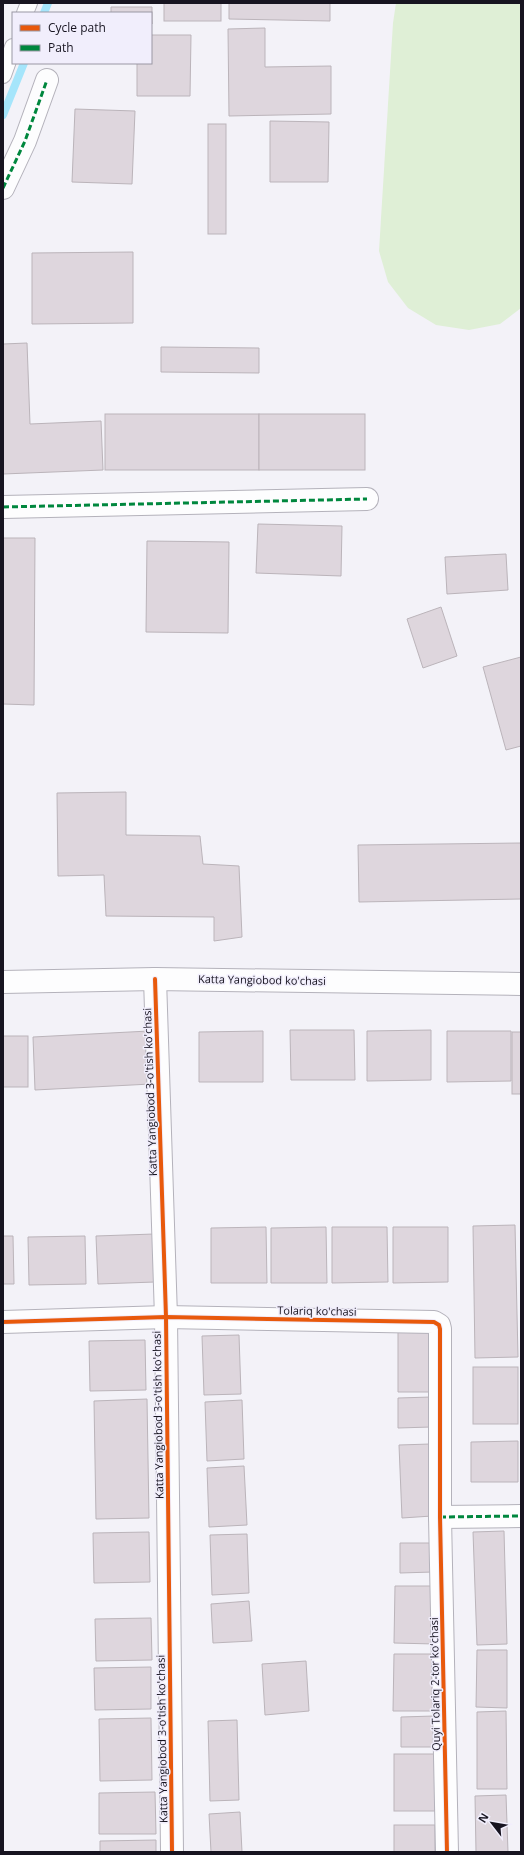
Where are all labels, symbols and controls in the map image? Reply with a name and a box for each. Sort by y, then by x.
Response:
legend [12,12,152,64]
text: Cycle path [48,19,106,36]
text: Path [48,39,74,56]
street label: Katta Yangiobod ko'chasi [198,971,326,988]
street label: Katta Yangiobod 3-o'tish ko'chasi [139,1008,160,1176]
street label: Tolariq ko'chasi [277,1302,357,1319]
street label: Katta Yangiobod 3-o'tish ko'chasi [149,1331,166,1499]
street label: Quyi Tolariq 2-tor koʻchasi [426,1617,443,1751]
street label: Katta Yangiobod 3-o'tish ko'chasi [153,1655,170,1823]
north arrow [472,1803,512,1843]
text: N [474,1810,492,1825]

